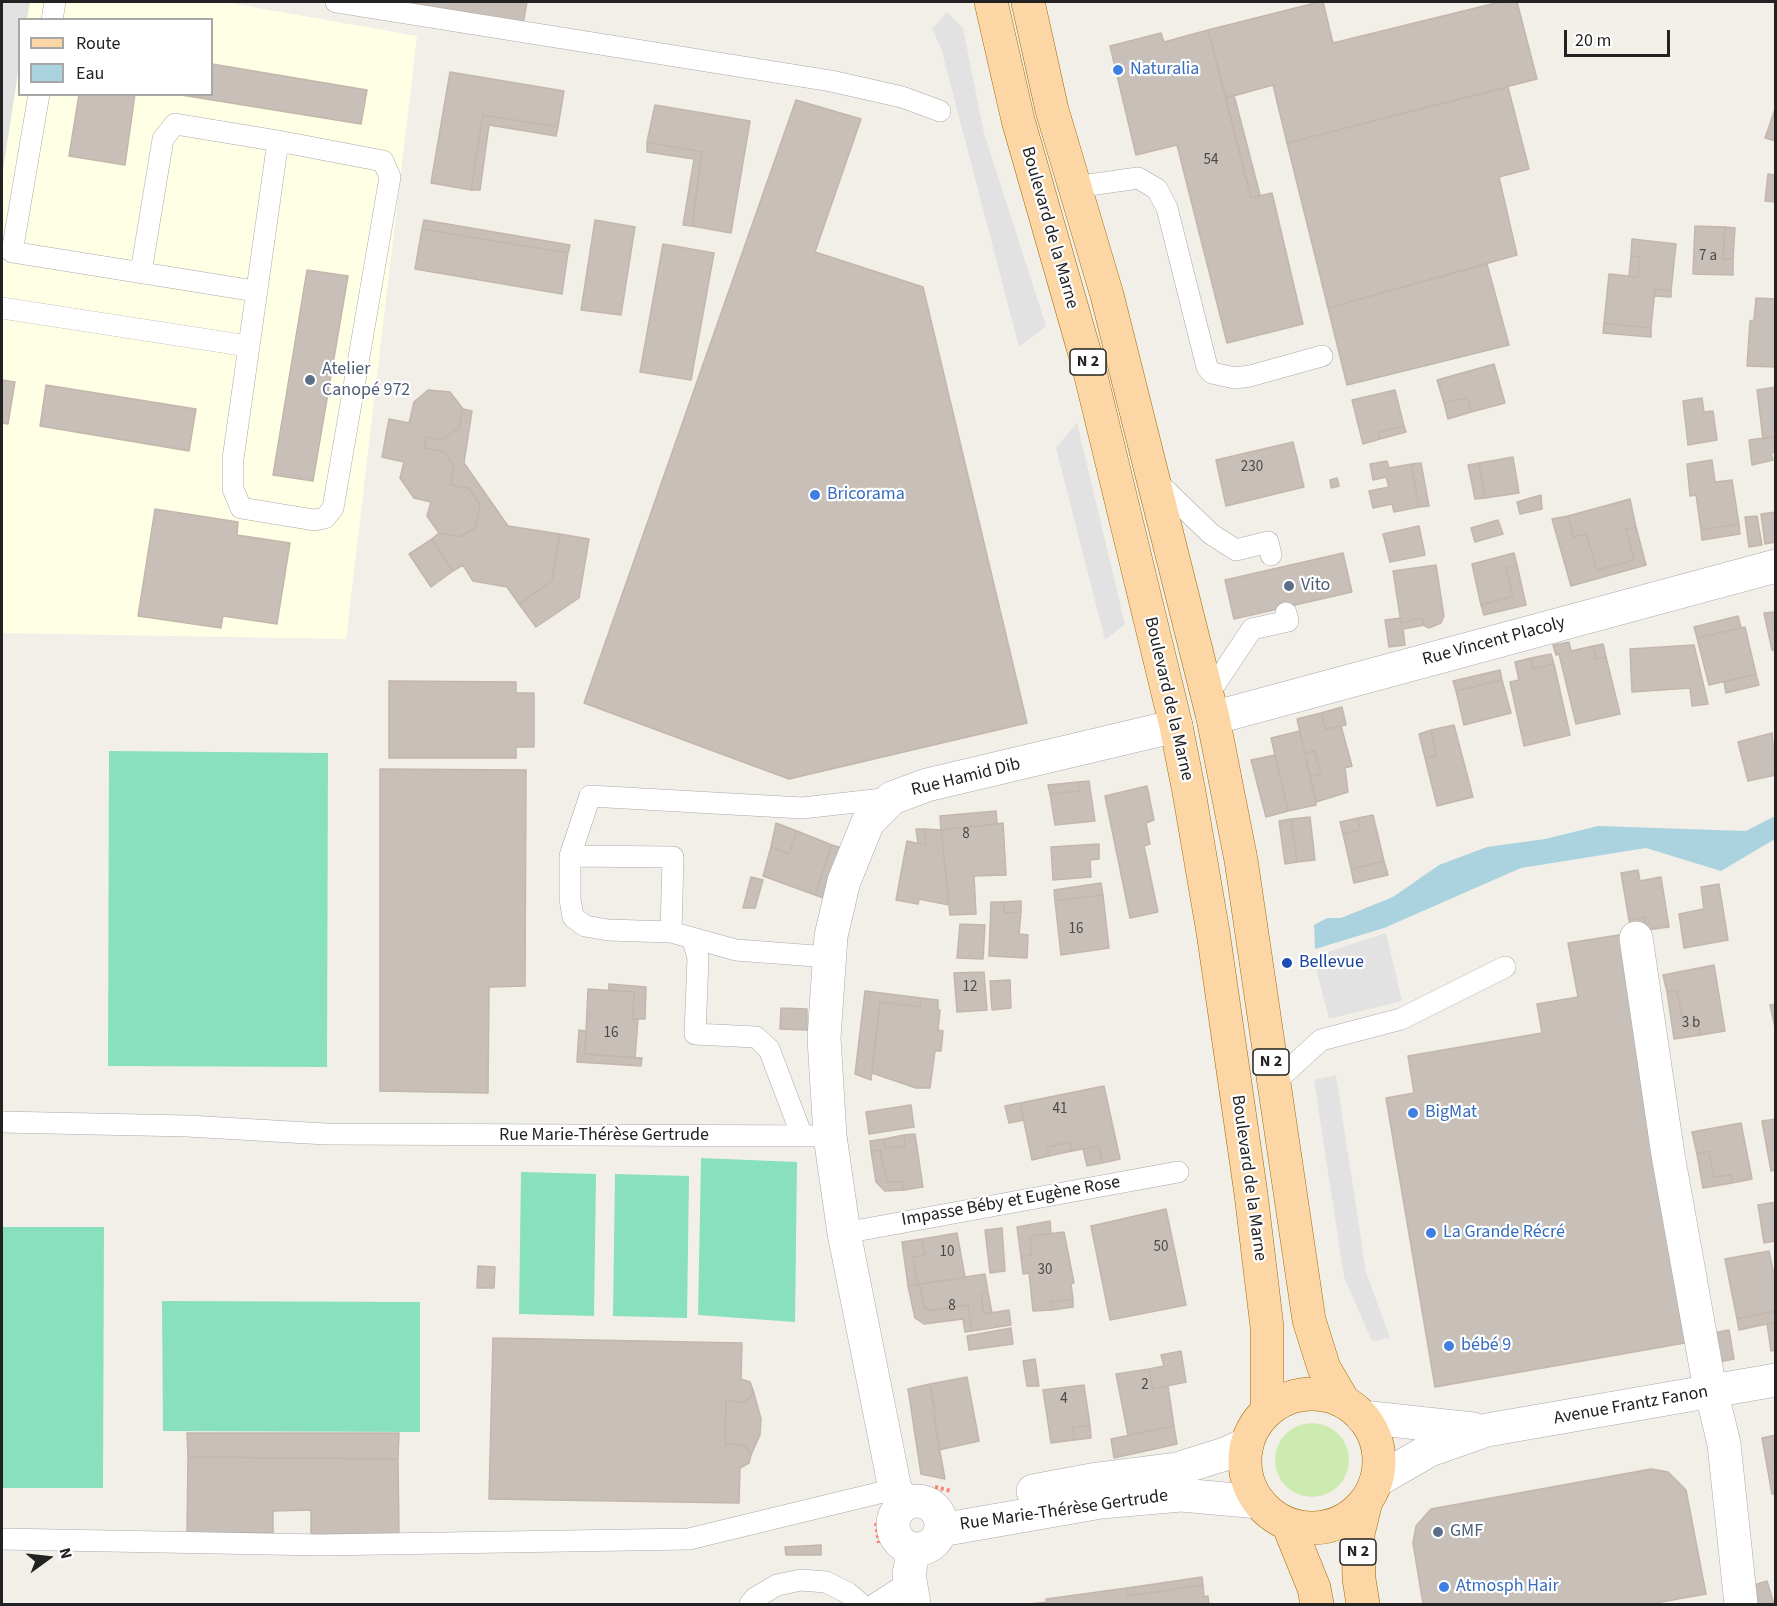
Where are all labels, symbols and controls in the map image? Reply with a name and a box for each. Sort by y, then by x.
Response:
legend [18,18,213,96]
scale bar [1567,18,1674,56]
text: 20 m [1575,28,1611,53]
text: Route [76,31,120,56]
place label: Naturalia [1130,59,1199,81]
text: Eau [76,61,104,86]
marker: Naturalia [1111,63,1125,77]
street label: Boulevard de la Marne [1016,145,1082,311]
house number: 54 [1204,152,1218,170]
house number: 7 a [1699,248,1717,266]
road number: N 2 [1070,349,1106,375]
place label: Atelier Canopé 972 [322,359,410,401]
marker: Atelier Canopé 972 [303,373,317,387]
house number: 230 [1241,459,1263,477]
place label: Bricorama [827,484,905,506]
marker: Bricorama [808,488,822,502]
place label: Vito [1301,575,1330,597]
marker: Vito [1282,579,1296,593]
street label: Rue Vincent Placoly [1420,613,1568,671]
street label: Boulevard de la Marne [1139,615,1197,783]
street label: Rue Hamid Dib [909,754,1023,802]
house number: 8 [962,826,970,844]
house number: 16 [1069,921,1083,939]
place label: Bellevue [1299,952,1364,974]
marker: Bellevue [1280,956,1294,970]
house number: 12 [963,979,977,997]
house number: 3 b [1682,1015,1700,1033]
house number: 16 [604,1025,618,1043]
road number: N 2 [1253,1049,1289,1075]
street label: Boulevard de la Marne [1226,1094,1270,1262]
house number: 41 [1053,1101,1067,1119]
place label: BigMat [1425,1102,1477,1124]
marker: BigMat [1406,1106,1420,1120]
street label: Rue Marie-Thérèse Gertrude [499,1125,709,1147]
street label: Impasse Béby et Eugène Rose [900,1172,1122,1232]
place label: La Grande Récré [1443,1222,1565,1244]
marker: La Grande Récré [1424,1226,1438,1240]
house number: 50 [1154,1239,1168,1257]
house number: 10 [940,1244,954,1262]
house number: 30 [1038,1262,1052,1280]
house number: 8 [948,1298,956,1316]
place label: bébé 9 [1461,1335,1511,1357]
marker: bébé 9 [1442,1339,1456,1353]
house number: 2 [1141,1377,1149,1395]
street label: Avenue Frantz Fanon [1552,1382,1710,1430]
house number: 4 [1060,1391,1068,1409]
street label: Rue Marie-Thérèse Gertrude [959,1486,1169,1536]
place label: GMF [1450,1521,1483,1543]
marker: GMF [1431,1525,1445,1539]
north arrow [18,1528,78,1588]
road number: N 2 [1340,1539,1376,1565]
text: N [53,1545,77,1561]
place label: Atmosph Hair [1456,1576,1559,1598]
marker: Atmosph Hair [1437,1580,1451,1594]

